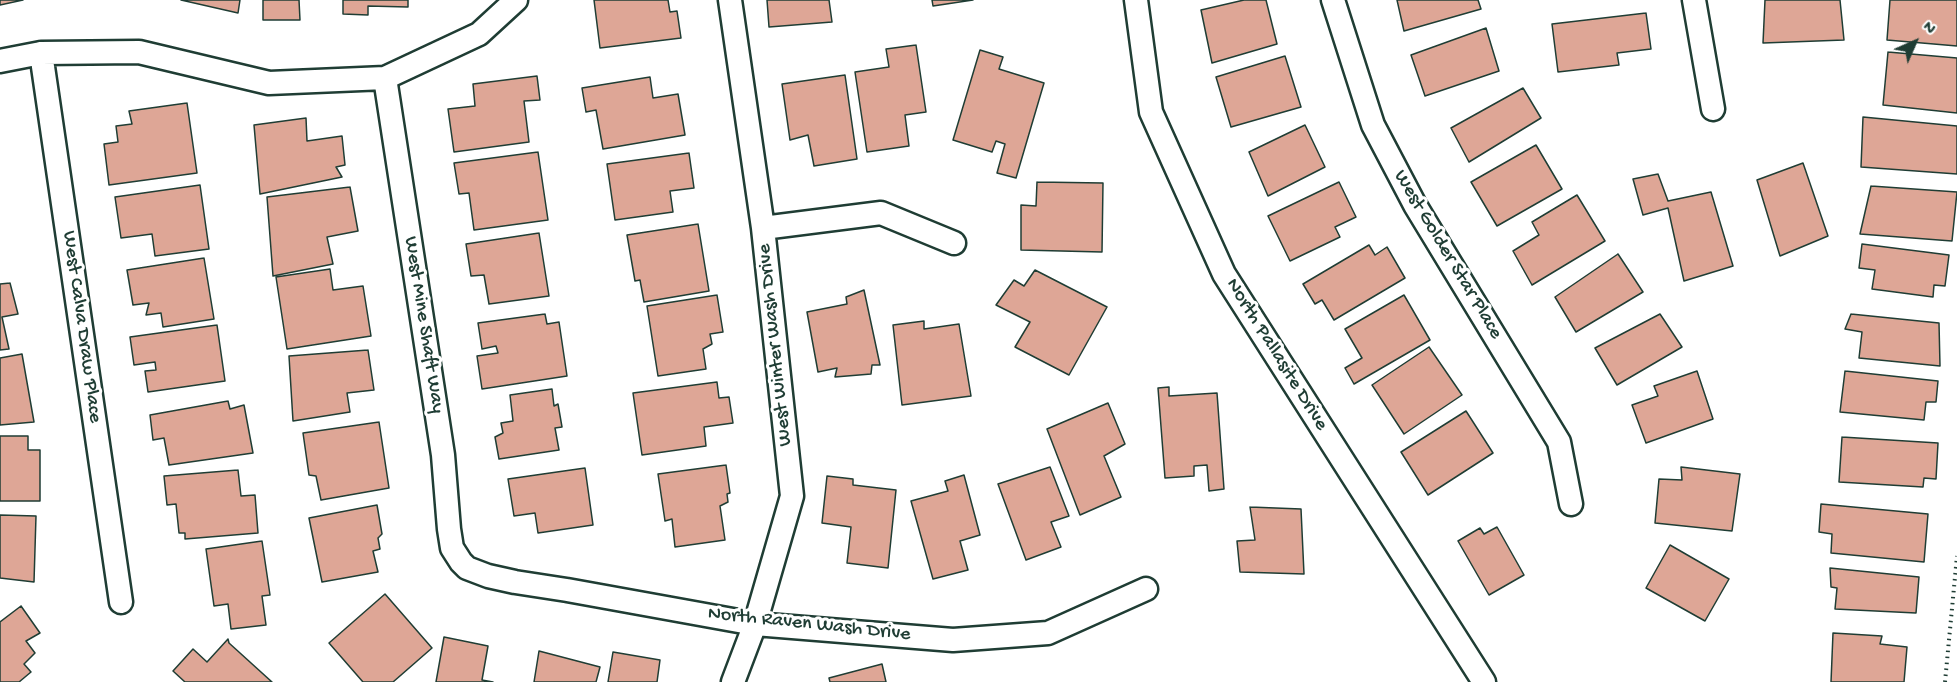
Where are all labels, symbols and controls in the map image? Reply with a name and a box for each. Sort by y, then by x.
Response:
north arrow [1885,12,1945,72]
text: N [1918,18,1938,39]
street label: West Golder Star Place [1387,166,1507,344]
street label: West Calva Draw Place [56,229,106,425]
street label: West Mine Shaft Way [397,235,449,415]
street label: West Winter Wash Drive [753,243,799,447]
street label: North Pallasite Drive [1220,275,1332,435]
street label: North Raven Wash Drive [706,602,912,648]

